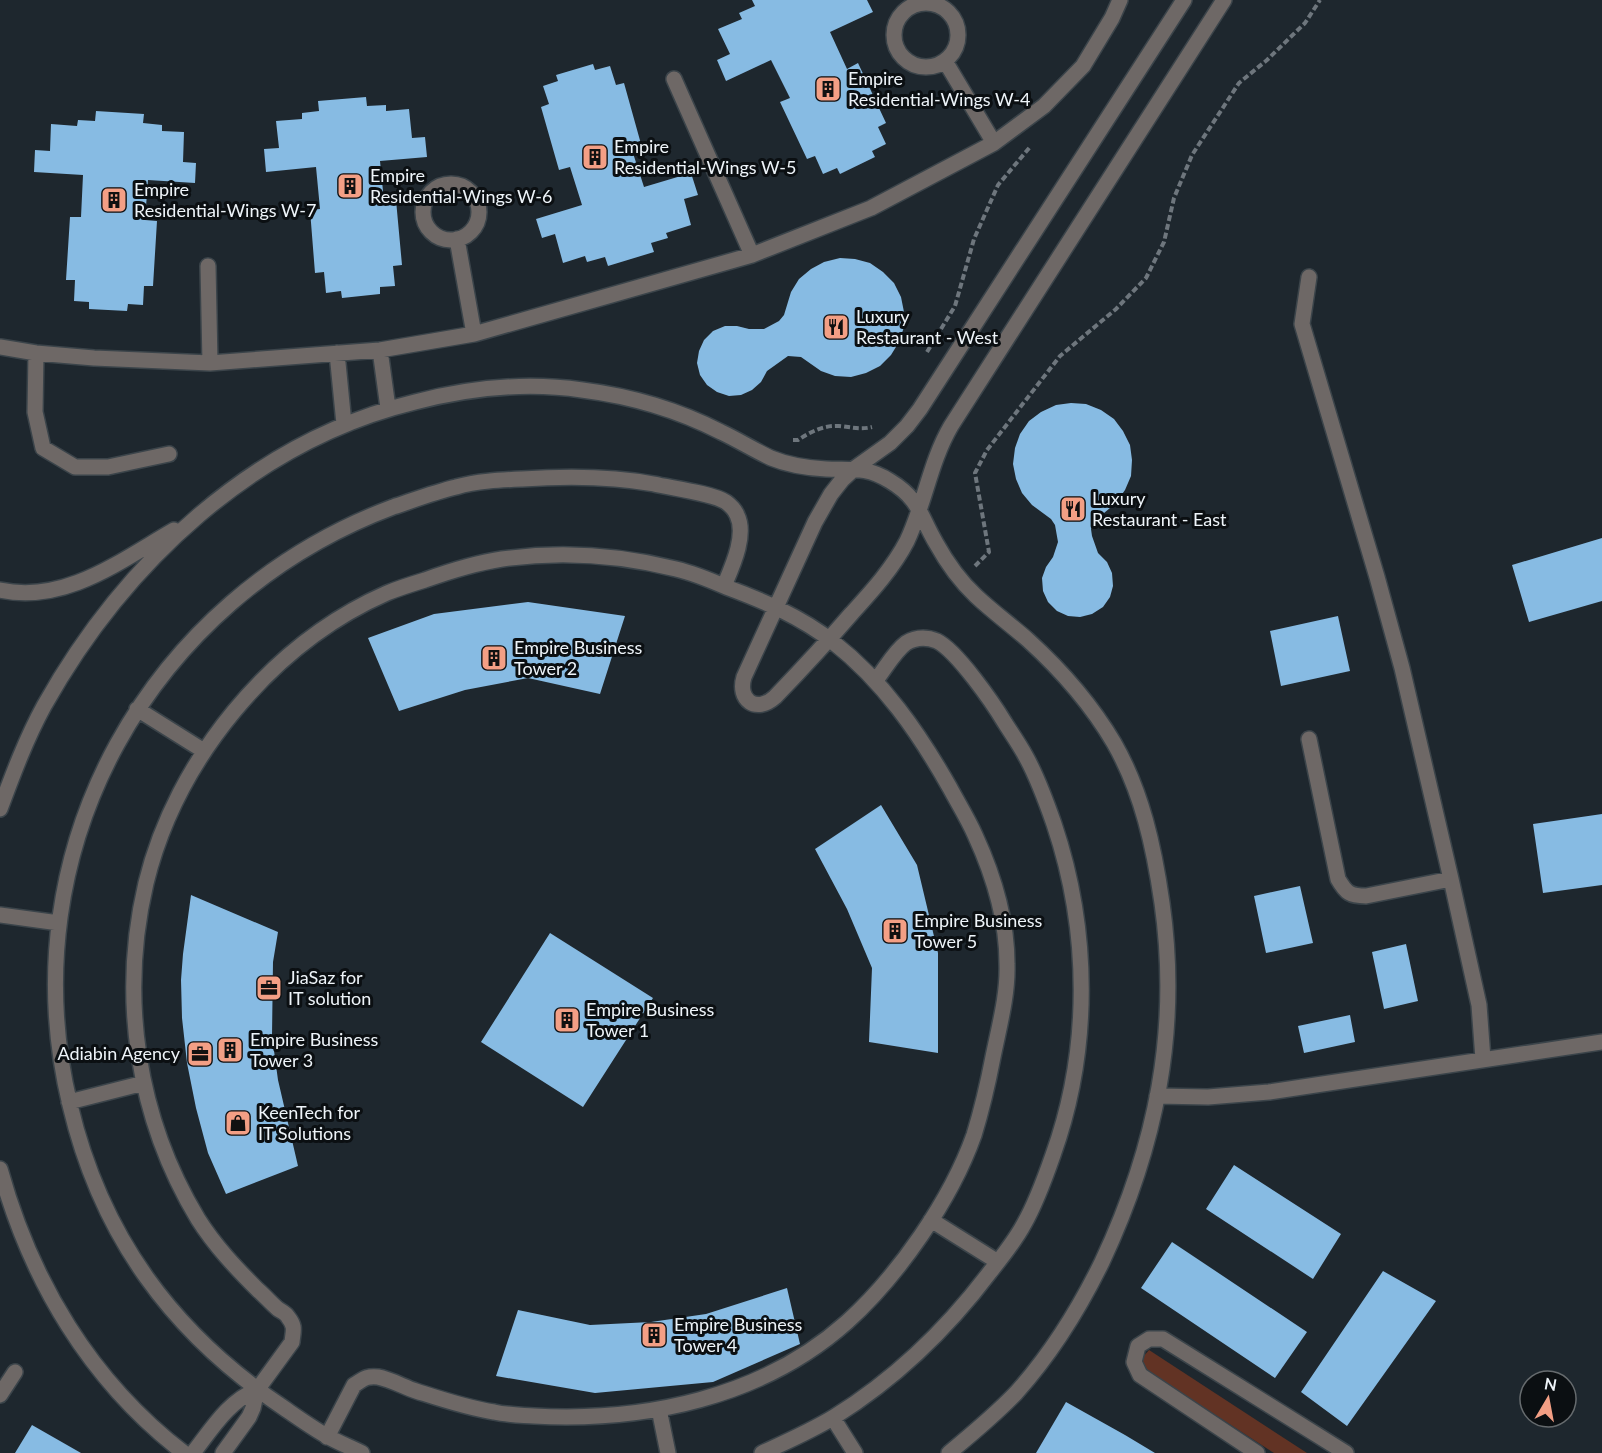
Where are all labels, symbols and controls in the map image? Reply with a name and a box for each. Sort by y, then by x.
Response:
place label: Empire Residential-Wings W-4 [848,67,1030,110]
building icon: Empire Residential-Wings W-4 [813,74,843,104]
place label: Empire Residential-Wings W-5 [614,135,796,178]
building icon: Empire Residential-Wings W-5 [580,142,610,172]
place label: Empire Residential-Wings W-6 [370,164,552,207]
building icon: Empire Residential-Wings W-6 [335,171,365,201]
place label: Empire Residential-Wings W-7 [134,178,316,221]
building icon: Empire Residential-Wings W-7 [99,185,129,215]
place label: Luxury Restaurant - West [856,305,999,348]
restaurant icon: Luxury Restaurant - West [821,312,851,342]
place label: Luxury Restaurant - East [1092,487,1227,530]
restaurant icon: Luxury Restaurant - East [1058,494,1088,524]
place label: Empire Business Tower 2 [514,636,643,679]
building icon: Empire Business Tower 2 [479,643,509,673]
place label: Empire Business Tower 5 [914,909,1043,952]
building icon: Empire Business Tower 5 [880,916,910,946]
place label: JiaSaz for IT solution [288,966,371,1009]
office icon: JiaSaz for IT solution [254,973,284,1003]
place label: Empire Business Tower 1 [586,998,715,1041]
building icon: Empire Business Tower 1 [552,1005,582,1035]
place label: Empire Business Tower 3 [250,1028,379,1071]
building icon: Empire Business Tower 3 [215,1035,245,1065]
office icon: Adiabin Agency [185,1039,215,1069]
place label: Adiabin Agency [57,1042,181,1064]
place label: KeenTech for IT Solutions [258,1101,360,1144]
shop icon: KeenTech for IT Solutions [223,1108,253,1138]
place label: Empire Business Tower 4 [674,1313,803,1356]
building icon: Empire Business Tower 4 [639,1320,669,1350]
north arrow [1518,1369,1578,1429]
text: N [1543,1373,1558,1394]

